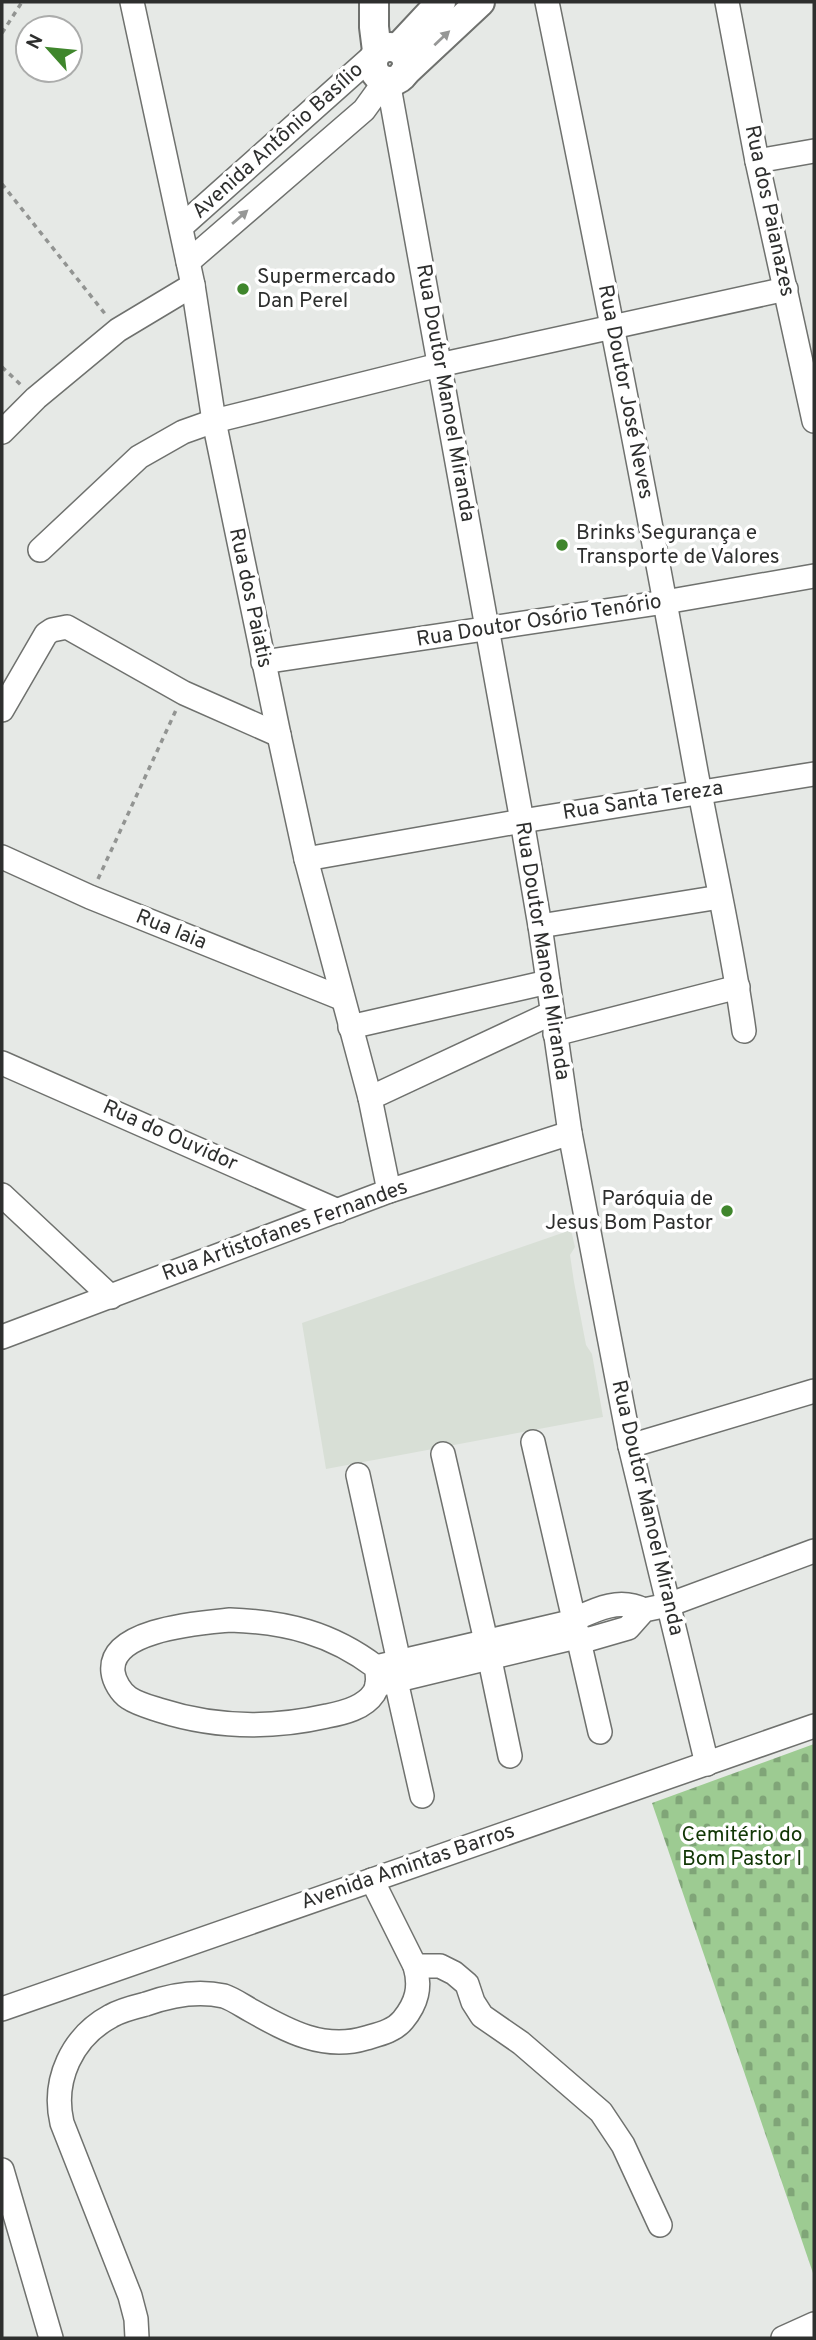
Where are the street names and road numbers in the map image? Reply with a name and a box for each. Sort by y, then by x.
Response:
street label: Avenida Antônio Basílio [187,57,369,225]
street label: Rua dos Paianazes [738,123,800,299]
street label: Rua Doutor Manoel Miranda [409,262,481,524]
street label: Rua Doutor José Neves [591,282,659,502]
street label: Rua dos Paiatis [222,526,278,670]
street label: Rua Doutor Osório Tenório [414,588,664,654]
street label: Rua Santa Tereza [561,775,725,827]
street label: Rua Doutor Manoel Miranda [508,820,576,1082]
street label: Rua Iaia [131,904,211,956]
street label: Rua do Ouvidor [98,1094,242,1178]
street label: Rua Artistofanes Fernandes [159,1174,411,1288]
street label: Rua Doutor Manoel Miranda [604,1378,690,1638]
street label: Avenida Amintas Barros [298,1818,518,1916]

